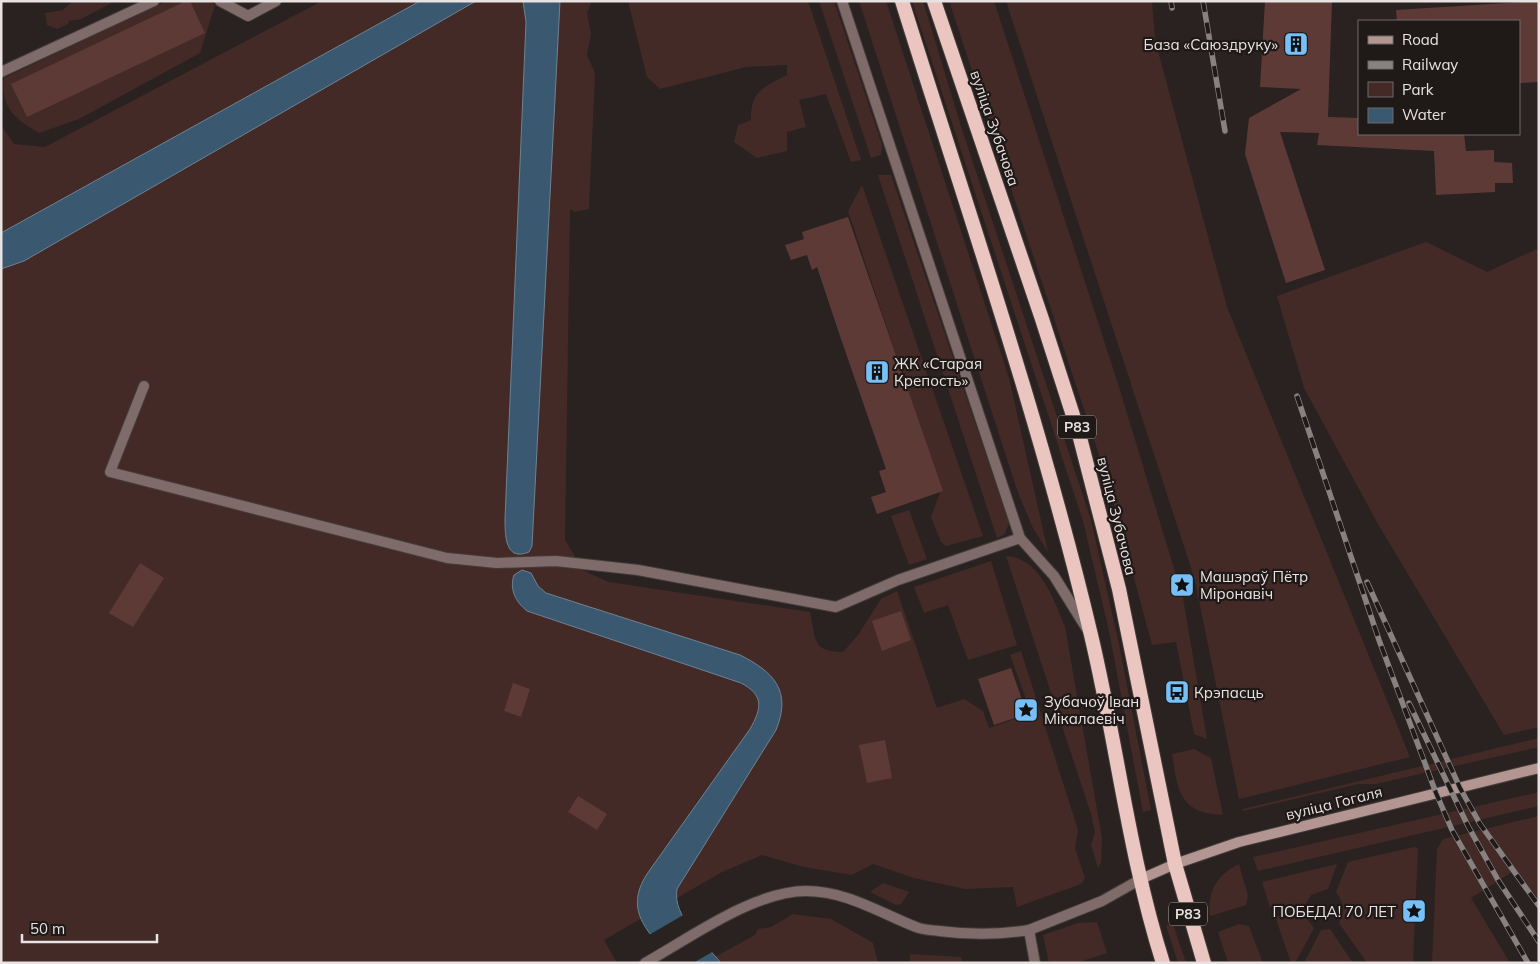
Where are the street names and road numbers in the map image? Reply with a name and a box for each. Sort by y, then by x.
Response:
street label: вуліца Зубачова [966,68,1024,188]
road number: Р83 [1058,416,1096,438]
street label: вуліца Зубачова [1093,455,1141,577]
street label: вуліца Гогаля [1284,782,1384,824]
road number: Р83 [1169,902,1207,926]

